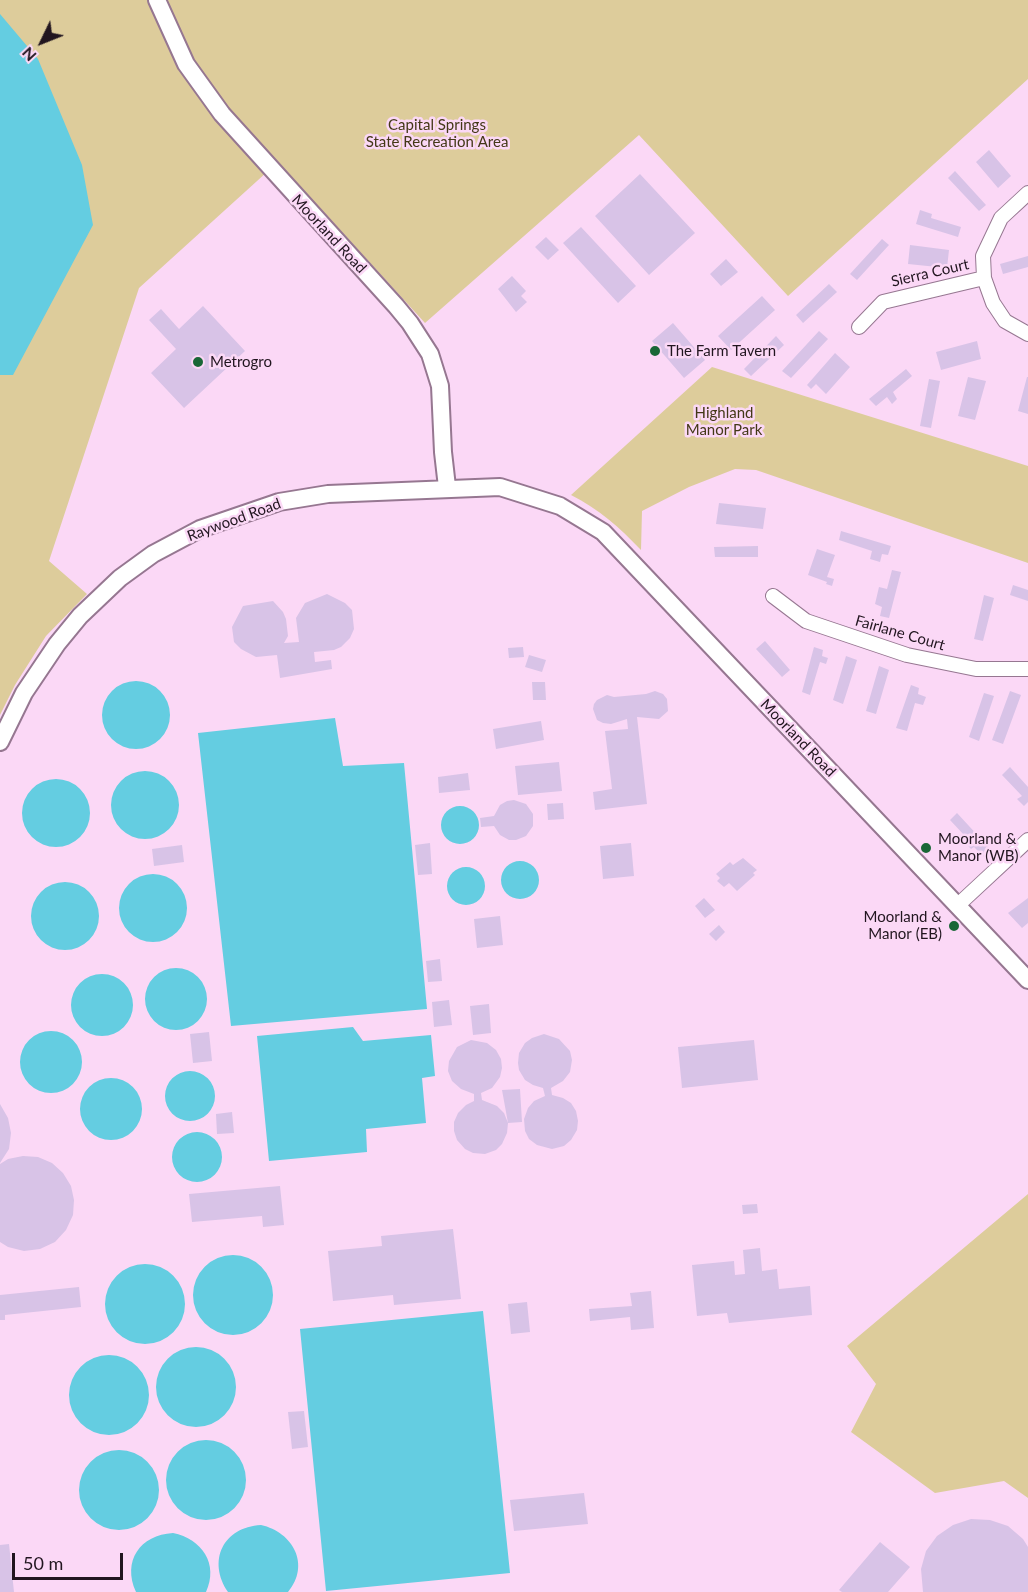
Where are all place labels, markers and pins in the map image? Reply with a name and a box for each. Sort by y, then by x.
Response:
place label: The Farm Tavern [667,342,776,360]
marker: The Farm Tavern [648,344,662,358]
place label: Metrogro [210,353,272,371]
marker: Metrogro [191,355,205,369]
place label: Moorland & Manor (WB) [938,830,1019,865]
marker: Moorland & Manor (WB) [919,841,933,855]
place label: Moorland & Manor (EB) [864,908,942,943]
marker: Moorland & Manor (EB) [947,919,961,933]

